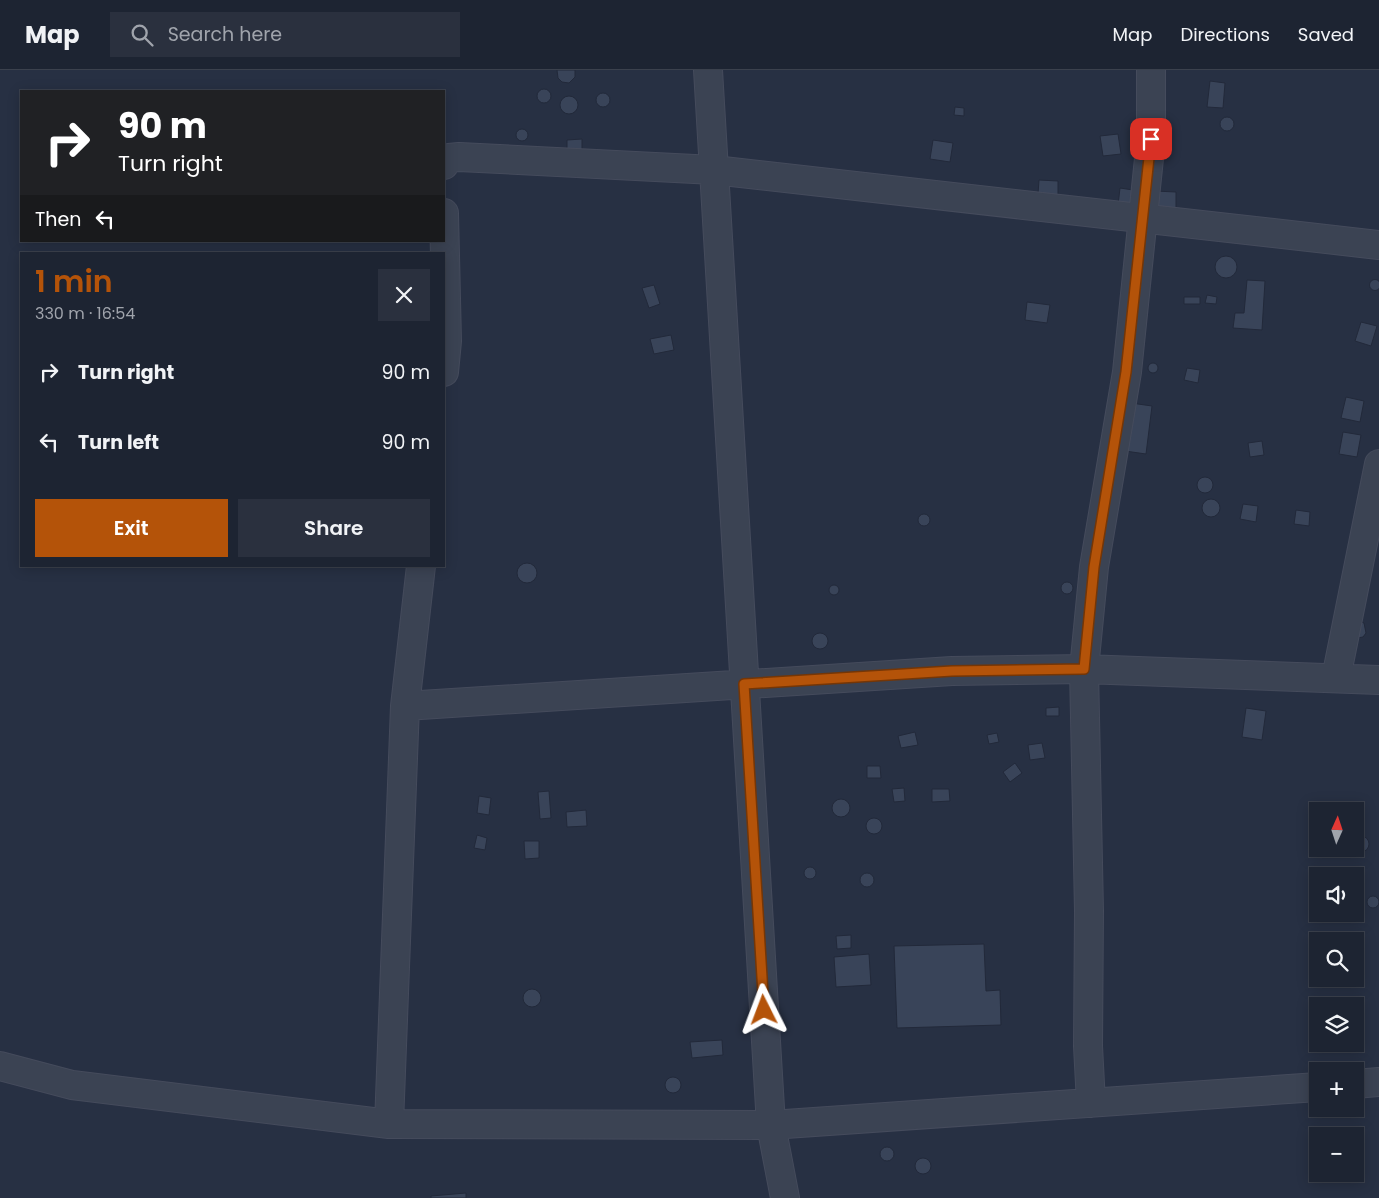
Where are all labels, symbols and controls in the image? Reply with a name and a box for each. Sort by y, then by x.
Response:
search box [110,12,460,57]
text: Map [25,18,80,51]
icon: search [128,21,156,49]
text: Search here [168,21,282,48]
text: Map [1113,22,1152,47]
text: Directions [1180,22,1270,47]
text: Saved [1298,22,1354,47]
text: 90 m [118,101,207,150]
icon: right [35,110,100,175]
pin [1130,118,1172,160]
icon: arrive [1137,125,1165,153]
text: Turn right [118,148,223,179]
icon: left [91,205,119,233]
text: Then [35,206,81,233]
text: 1 min [35,260,113,303]
button: close [378,269,430,321]
text: 330 m · 16:54 [35,302,135,325]
icon: right [35,358,63,386]
text: Turn right [78,359,174,386]
text: 90 m [381,359,430,386]
icon: left [35,428,63,456]
text: Turn left [78,429,159,456]
text: 90 m [381,429,430,456]
button: Exit [35,499,228,557]
button: Share [238,499,430,557]
north arrow [1309,802,1364,858]
map controls [1309,802,1364,1182]
button: sound [1309,867,1364,922]
button: search [1309,932,1364,987]
position arrow [737,983,789,1035]
button: layers [1309,997,1364,1052]
button: + [1309,1062,1364,1117]
button: − [1309,1127,1364,1182]

